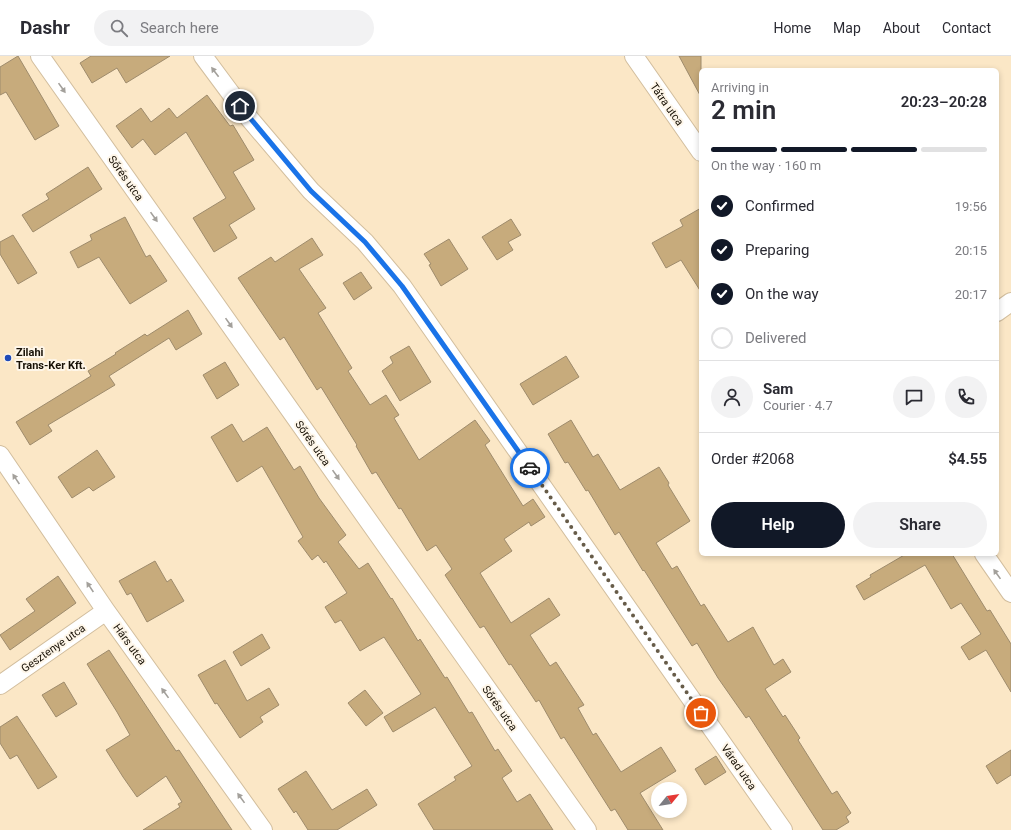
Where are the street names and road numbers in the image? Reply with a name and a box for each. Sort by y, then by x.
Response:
street label: Tátra utca [647,80,686,128]
street label: Sőrés utca [105,153,146,203]
street label: Sőrés utca [292,418,333,468]
street label: Hárs utca [110,621,149,667]
street label: Gesztenye utca [19,622,88,675]
street label: Sőrés utca [479,683,520,733]
street label: Várad utca [718,742,759,793]

